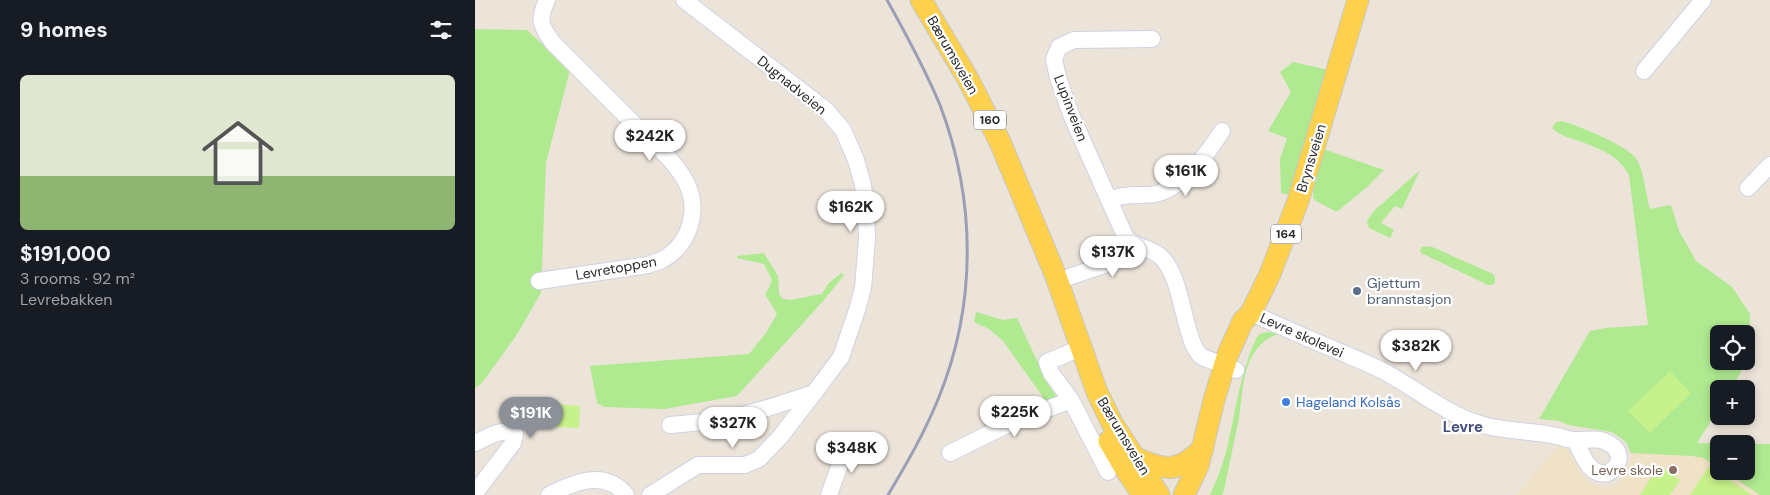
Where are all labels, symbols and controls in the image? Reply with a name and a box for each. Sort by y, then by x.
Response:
street label: Bærumsveien [923,12,983,98]
text: 9 homes [20,16,108,44]
icon: filters [427,16,455,44]
street label: Dugnadveien [754,52,830,118]
street label: Lupinveien [1050,72,1092,144]
icon: home [193,108,283,198]
road number: 160 [974,110,1006,130]
pin: $242K [615,120,685,162]
street label: Brynsveien [1292,122,1330,194]
text: $242K [626,125,674,146]
pin: $161K [1151,154,1221,197]
text: $161K [1165,160,1207,181]
pin: $162K [816,190,886,233]
text: $162K [828,196,874,217]
road number: 164 [1271,224,1301,243]
pin: $137K [1078,236,1148,278]
text: $191,000 [20,240,111,268]
text: $137K [1091,241,1135,262]
street label: Levretoppen [574,252,658,284]
text: 3 rooms · 92 m² [20,268,135,289]
place label: Gjettum brannstasjon [1367,274,1451,308]
marker: Gjettum brannstasjon [1351,285,1363,297]
text: Levrebakken [20,289,113,310]
street label: Levre skolevei [1257,309,1347,361]
map controls [1710,325,1755,480]
button: locate [1710,325,1755,370]
pin: $382K [1381,330,1451,372]
text: $382K [1391,335,1441,356]
button: + [1710,380,1755,425]
place label: Hageland Kolsås [1296,393,1401,411]
street label: Bærumsveien [1094,394,1154,478]
pin: $191K [496,396,566,439]
pin: $225K [980,396,1050,438]
marker: Hageland Kolsås [1280,396,1292,408]
text: $225K [991,401,1039,422]
text: $191K [510,402,552,423]
pin: $327K [698,406,768,449]
text: $327K [709,412,757,433]
district label: Levre [1443,417,1483,437]
pin: $348K [817,432,887,474]
button: − [1710,435,1755,480]
text: $348K [827,437,877,458]
place label: Levre skole [1591,461,1663,479]
marker: Levre skole [1667,464,1679,476]

